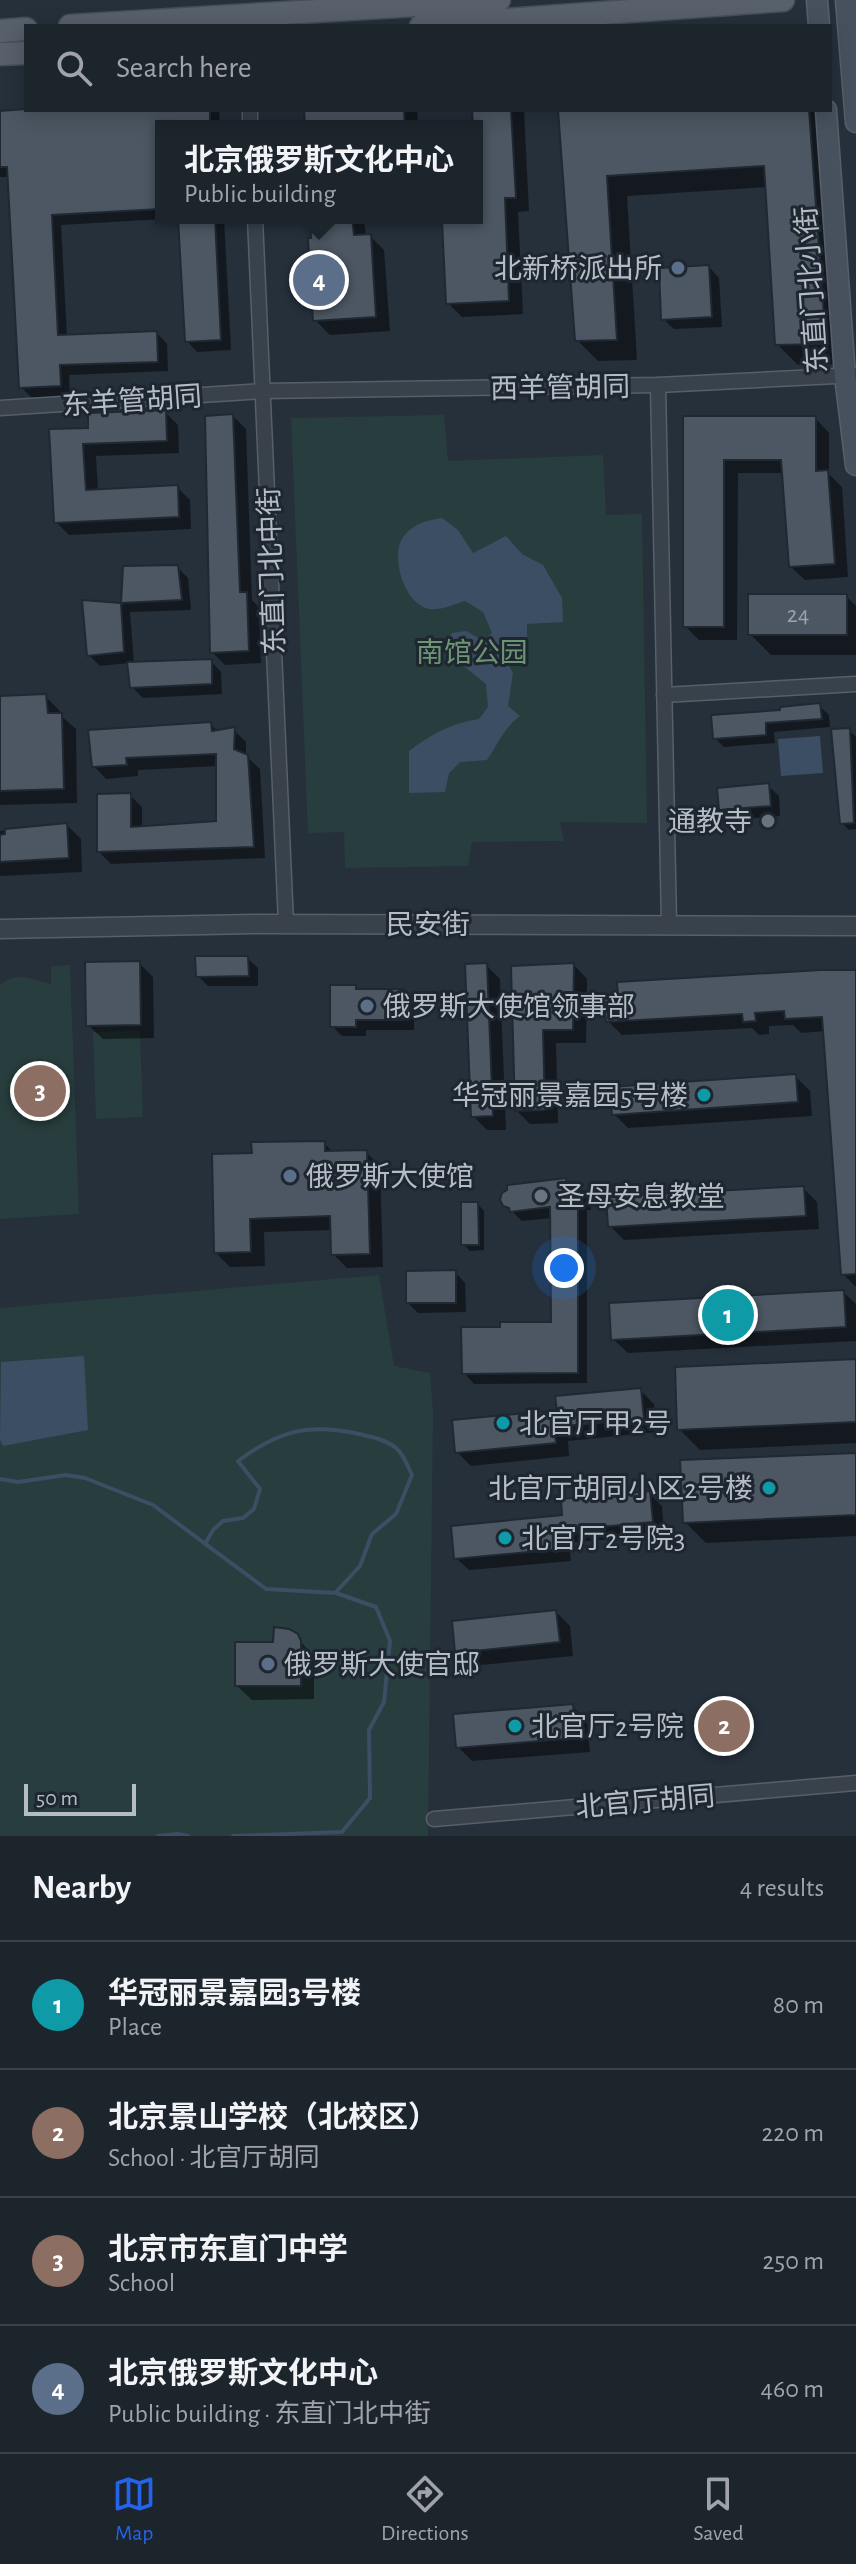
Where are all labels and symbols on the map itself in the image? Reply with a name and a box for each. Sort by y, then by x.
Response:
street label: 东直门北小街 [791,205,833,375]
pin: 4 [293,250,345,310]
place label: 北新桥派出所 [494,254,662,284]
marker: 北新桥派出所 [669,259,687,277]
street label: 西羊管胡同 [490,372,630,404]
street label: 东羊管胡同 [61,381,203,421]
street label: 东直门北中街 [254,486,290,655]
house number: 24 [787,603,809,627]
park label: 南馆公园 [416,638,528,668]
place label: 通教寺 [668,807,752,837]
marker: 通教寺 [759,812,777,830]
street label: 民安街 [386,910,470,940]
place label: 俄罗斯大使馆领事部 [383,992,635,1022]
marker: 俄罗斯大使馆领事部 [358,997,376,1015]
pin: 3 [14,1061,66,1121]
place label: 华冠丽景嘉园5号楼 [452,1081,688,1111]
marker: 华冠丽景嘉园5号楼 [695,1086,713,1104]
place label: 俄罗斯大使馆 [306,1162,474,1192]
marker: 俄罗斯大使馆 [281,1167,299,1185]
place label: 圣母安息教堂 [557,1182,725,1212]
marker: 圣母安息教堂 [532,1187,550,1205]
your location [544,1248,584,1288]
pin: 1 [702,1285,754,1345]
place label: 北官厅甲2号 [519,1409,672,1439]
marker: 北官厅甲2号 [494,1414,512,1432]
place label: 北官厅胡同小区2号楼 [488,1474,753,1504]
marker: 北官厅胡同小区2号楼 [760,1479,778,1497]
place label: 北官厅2号院3 [521,1524,685,1554]
marker: 北官厅2号院3 [496,1529,514,1547]
place label: 俄罗斯大使官邸 [284,1650,480,1680]
marker: 俄罗斯大使官邸 [259,1655,277,1673]
pin: 2 [698,1696,750,1756]
place label: 北官厅2号院 [531,1712,684,1742]
marker: 北官厅2号院 [506,1717,524,1735]
scale bar [24,1780,136,1816]
street label: 北官厅胡同 [574,1781,716,1823]

